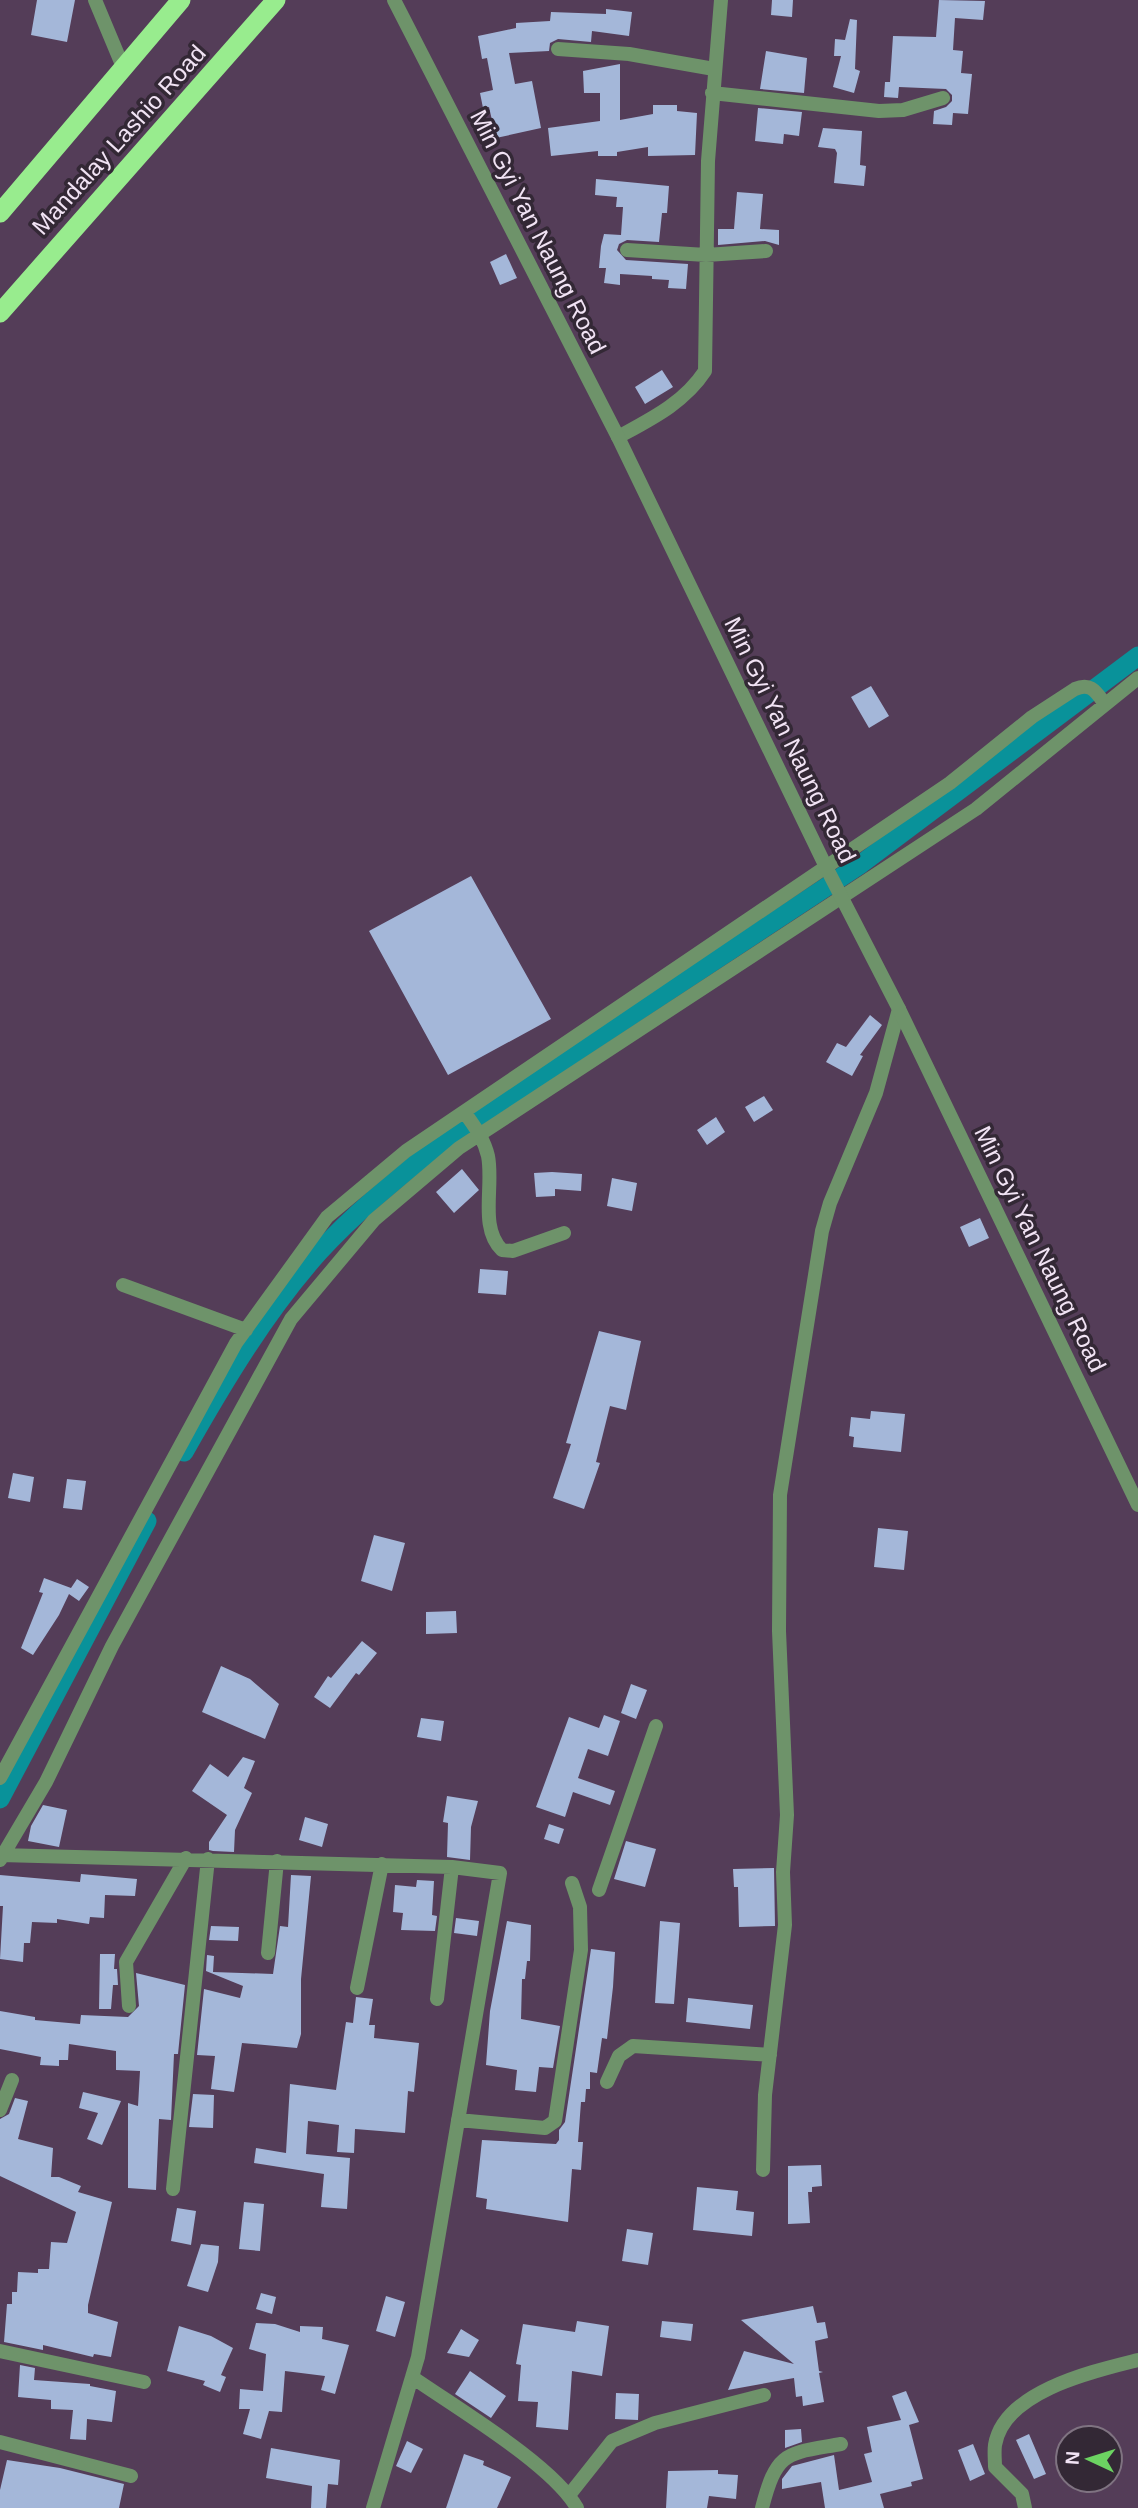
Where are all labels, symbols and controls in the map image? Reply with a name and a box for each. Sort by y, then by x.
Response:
street label: Mandalay Lashio Road [26,39,211,240]
street label: Min Gyi Yan Naung Road [465,105,612,358]
street label: Min Gyi Yan Naung Road [719,613,862,867]
street label: Min Gyi Yan Naung Road [969,1122,1112,1376]
north arrow [1054,2424,1124,2494]
text: N [1062,2450,1083,2465]

